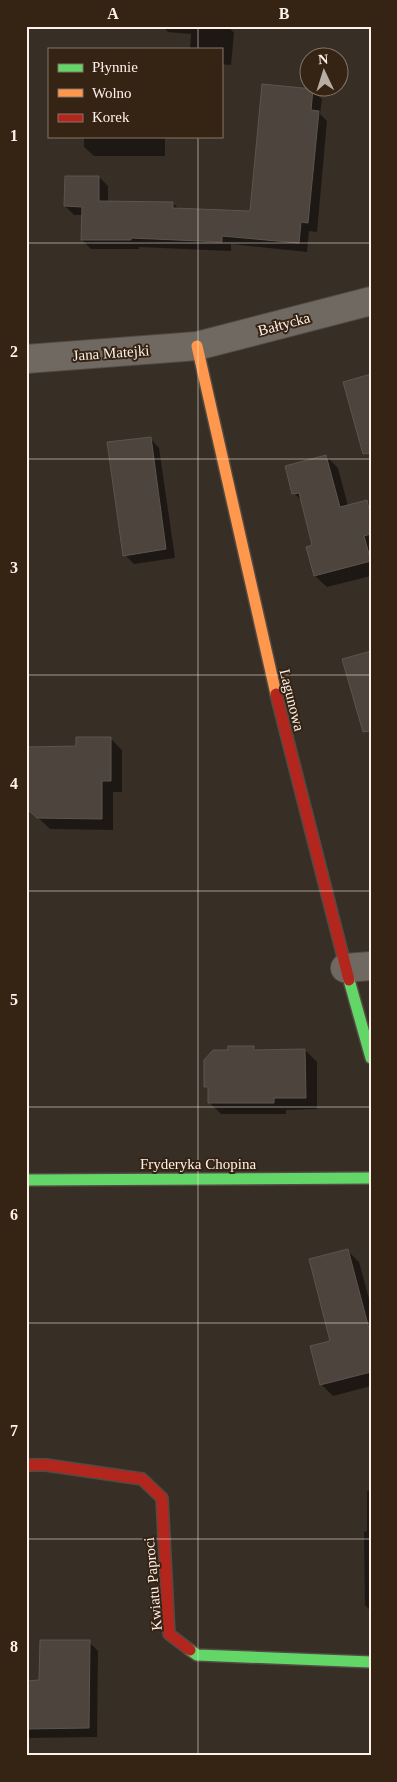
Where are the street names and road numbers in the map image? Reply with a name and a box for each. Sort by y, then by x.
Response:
street label: Bałtycka [256,309,312,339]
street label: Jana Matejki [72,342,150,364]
street label: Lagunowa [277,667,308,733]
street label: Fryderyka Chopina [140,1156,256,1172]
street label: Kwiatu Paproci [141,1537,165,1631]

